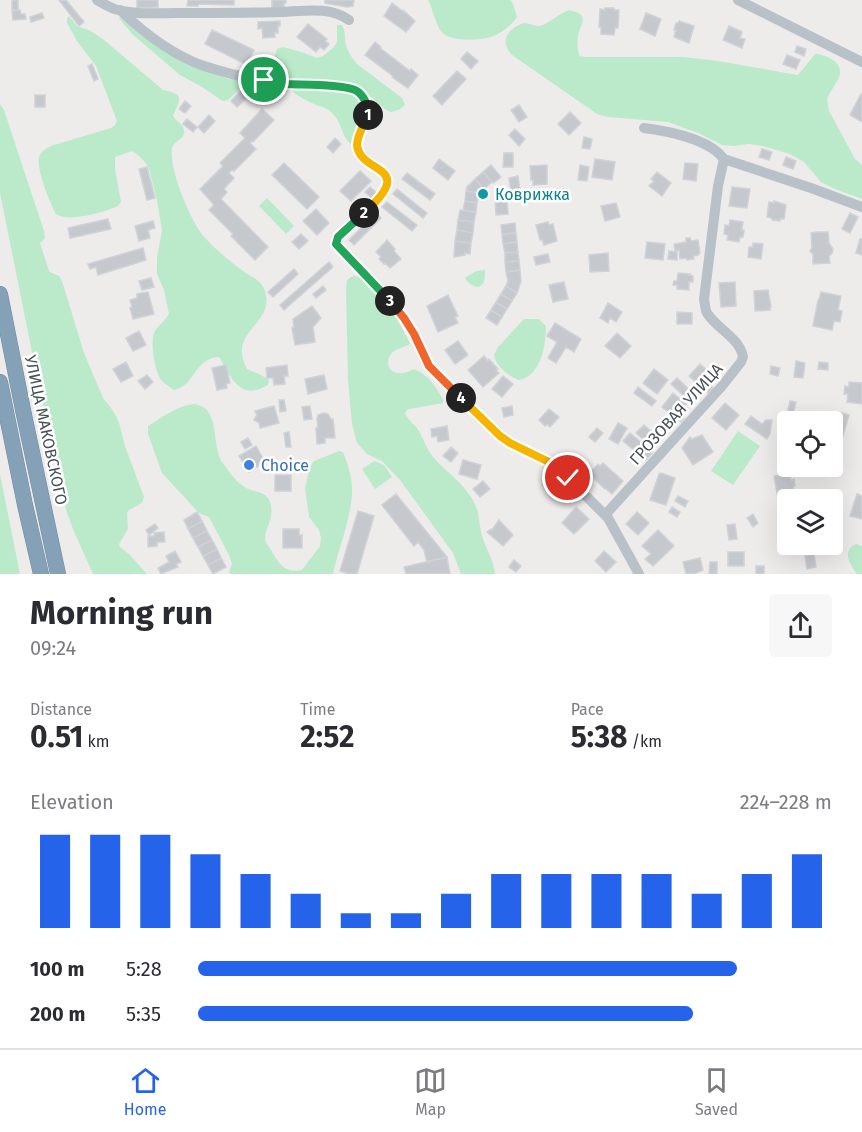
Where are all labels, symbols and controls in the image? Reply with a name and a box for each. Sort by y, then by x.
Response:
pin [238,54,289,105]
icon: arrive [247,63,280,96]
pin: 1 [353,100,383,130]
text: 1 [364,105,372,124]
place label: Коврижка [495,185,570,204]
marker: Коврижка [476,187,490,201]
pin: 2 [349,198,379,228]
text: 2 [360,203,368,222]
pin: 3 [375,286,405,316]
text: 3 [386,291,394,310]
street label: УЛИЦА МАКОВСКОГО [21,353,71,507]
street label: ГРОЗОВАЯ УЛИЦА [625,359,727,469]
pin: 4 [446,383,476,413]
text: 4 [456,388,466,407]
map controls [777,411,843,555]
button: locate [777,411,843,477]
pin [542,452,593,503]
place label: Choice [261,456,309,475]
marker: Choice [242,458,256,472]
icon: check [551,461,584,494]
button: layers [777,489,843,555]
text: Morning run [30,593,213,633]
button: share [769,594,832,657]
text: 09:24 [30,636,76,660]
text: Distance [30,700,92,719]
text: Time [300,700,336,719]
text: Pace [571,700,604,719]
text: 0.51 [30,719,83,755]
text: 2:52 [300,719,354,755]
text: 5:38 [571,719,627,755]
text: km [83,732,110,751]
text: /km [627,732,662,751]
text: Elevation [30,790,114,814]
text: 224–228 m [740,790,832,814]
text: 100 m [30,957,84,981]
text: 5:28 [126,957,162,981]
text: 200 m [30,1002,85,1026]
text: 5:35 [126,1002,161,1026]
tab: Home [124,1064,167,1119]
tab: Map [414,1064,447,1119]
tab: Saved [695,1064,738,1119]

